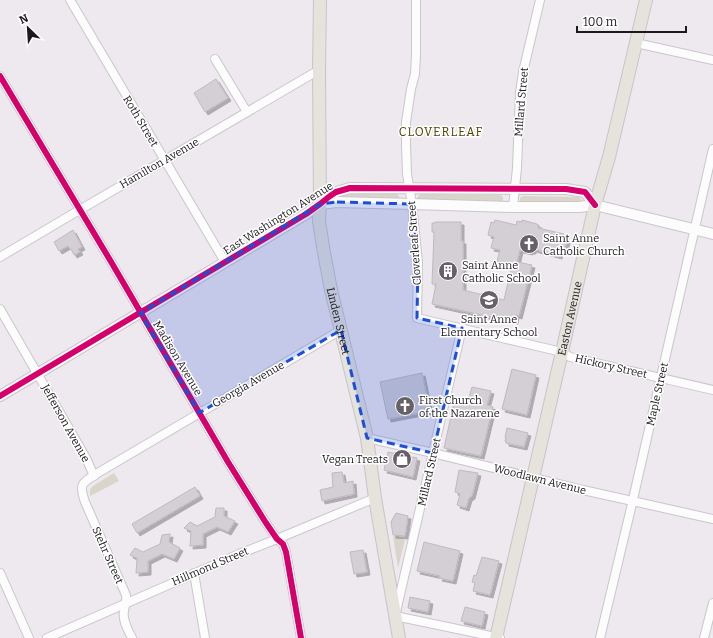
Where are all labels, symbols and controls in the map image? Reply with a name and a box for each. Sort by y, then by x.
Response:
north arrow [8,8,48,48]
scale bar [577,8,686,34]
text: N [17,11,31,27]
text: 100 m [583,15,618,29]
street label: Millard Street [512,67,531,137]
street label: Roth Street [120,93,161,149]
district label: CLOVERLEAF [399,125,483,139]
street label: Hamilton Avenue [117,135,201,191]
street label: East Washington Avenue [221,179,336,258]
street label: Cloverleaf Street [405,200,424,286]
place label: Saint Anne Catholic Church [543,232,625,258]
church icon: Saint Anne Catholic Church [518,233,540,255]
place label: Saint Anne Catholic School [462,259,541,285]
building icon: Saint Anne Catholic School [437,260,459,282]
street label: Easton Avenue [555,280,585,357]
street label: Linden Street [324,286,353,356]
school or university icon: Saint Anne Elementary School [478,289,500,311]
place label: Saint Anne Elementary School [441,313,537,339]
street label: Madison Avenue [150,319,205,398]
street label: Hickory Street [573,352,648,381]
street label: Georgia Avenue [210,359,287,410]
street label: Maple Street [644,361,671,427]
street label: Jefferson Avenue [38,381,92,464]
place label: First Church of the Nazarene [419,394,500,420]
church icon: First Church of the Nazarene [394,395,416,417]
street label: Millard Street [415,437,444,508]
shop icon: Vegan Treats [391,448,413,470]
place label: Vegan Treats [322,453,388,466]
street label: Woodlawn Avenue [492,462,588,497]
street label: Stehr Street [89,525,126,586]
street label: Hillmond Street [170,544,250,588]

